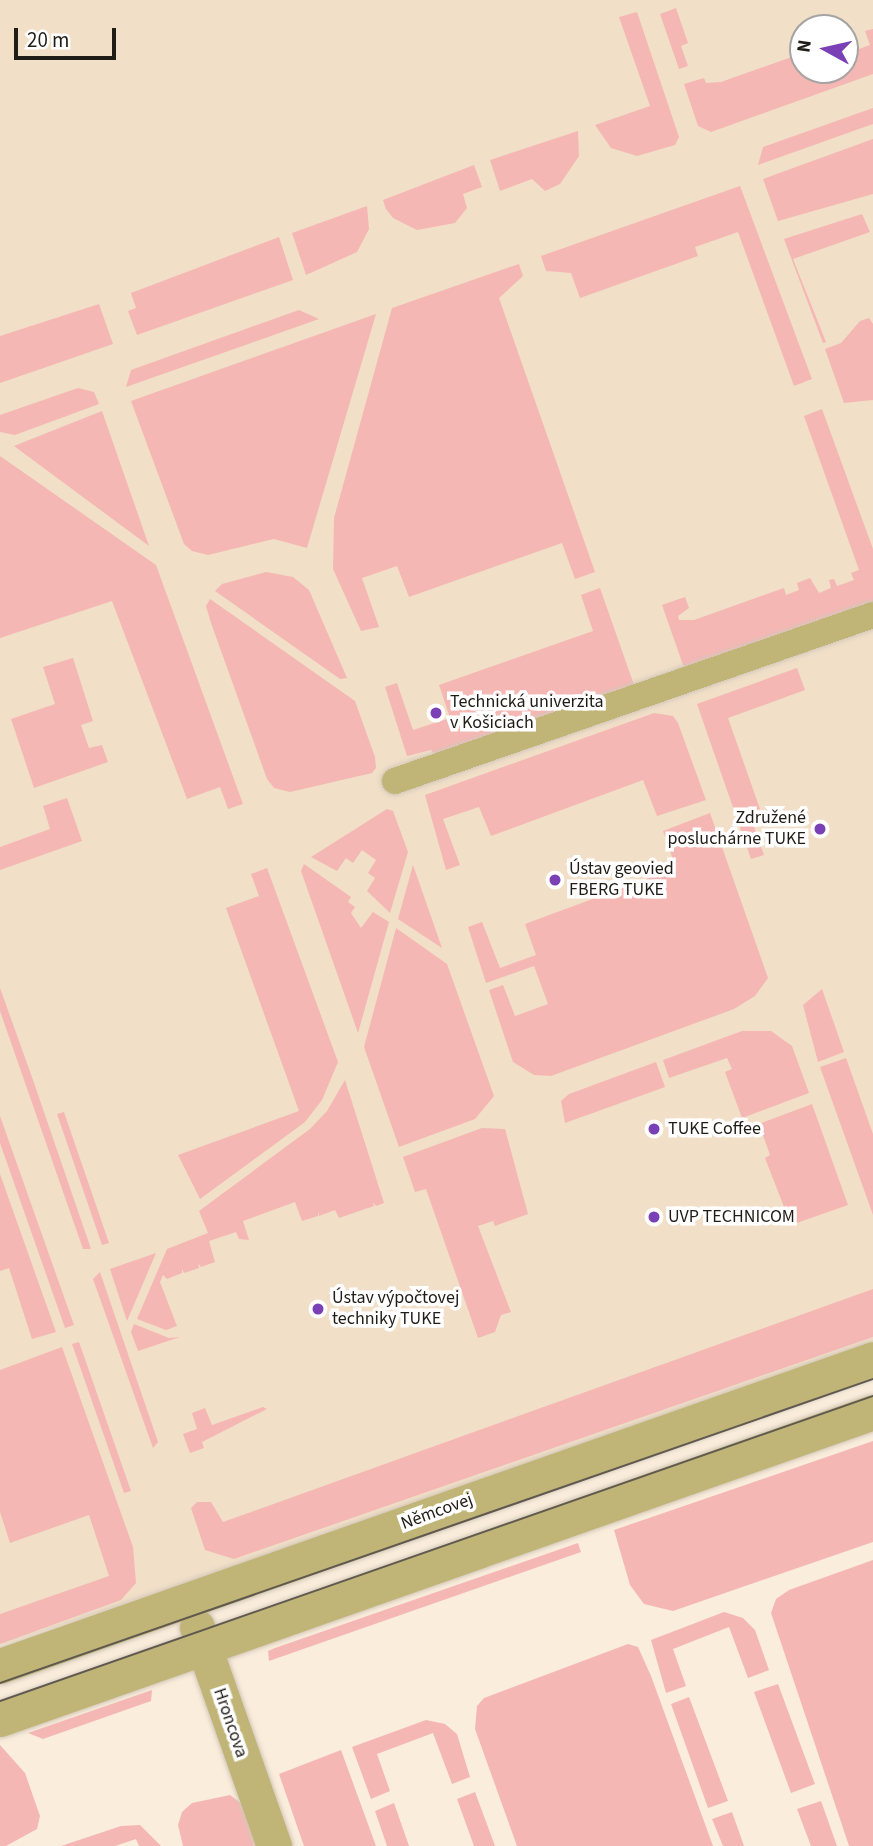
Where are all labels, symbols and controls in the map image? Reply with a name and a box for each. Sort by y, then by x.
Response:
scale bar [18,14,119,58]
north arrow [789,14,859,84]
text: 20 m [27,25,69,55]
text: N [790,38,819,54]
place label: Technická univerzita v Košiciach [450,692,604,734]
marker: Technická univerzita v Košiciach [428,705,444,721]
place label: Združené posluchárne TUKE [668,808,806,850]
marker: Združené posluchárne TUKE [812,821,828,837]
place label: Ústav geovied FBERG TUKE [569,859,674,902]
marker: Ústav geovied FBERG TUKE [547,872,563,888]
place label: TUKE Coffee [668,1118,761,1140]
marker: TUKE Coffee [646,1121,662,1137]
place label: UVP TECHNICOM [668,1206,795,1228]
marker: UVP TECHNICOM [646,1209,662,1225]
place label: Ústav výpočtovej techniky TUKE [332,1288,459,1330]
marker: Ústav výpočtovej techniky TUKE [310,1301,326,1317]
street label: Němcovej [398,1489,476,1535]
street label: Hroncova [208,1685,252,1761]

